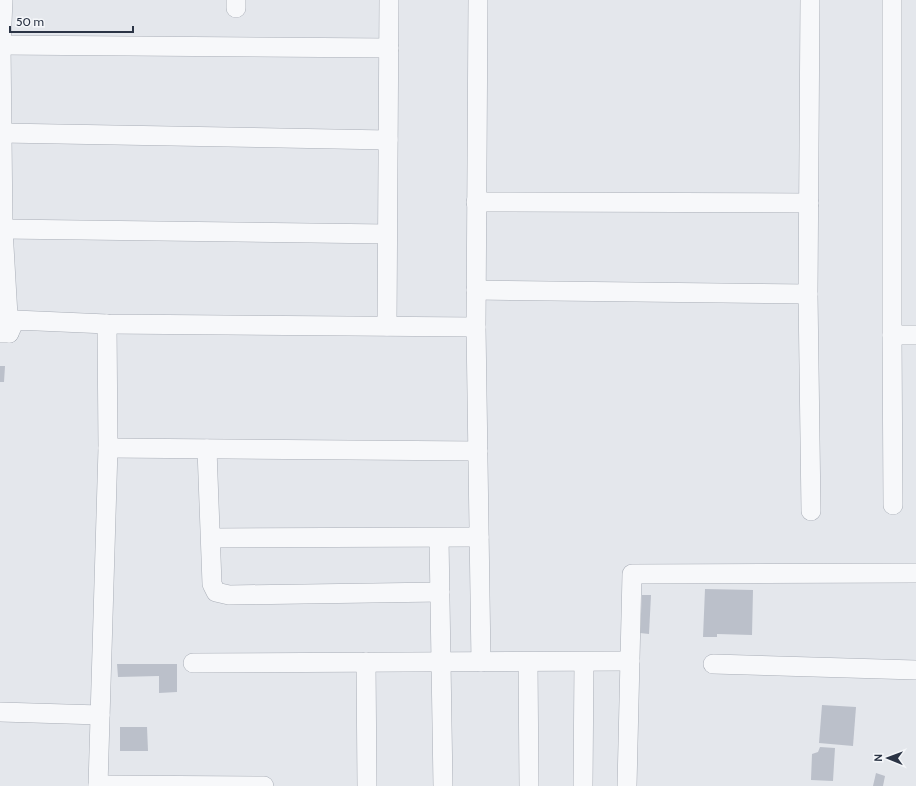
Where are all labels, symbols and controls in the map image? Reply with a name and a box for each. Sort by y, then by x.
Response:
scale bar [10,8,133,34]
text: 50 m [16,14,44,29]
north arrow [868,738,908,778]
text: N [871,754,885,762]

